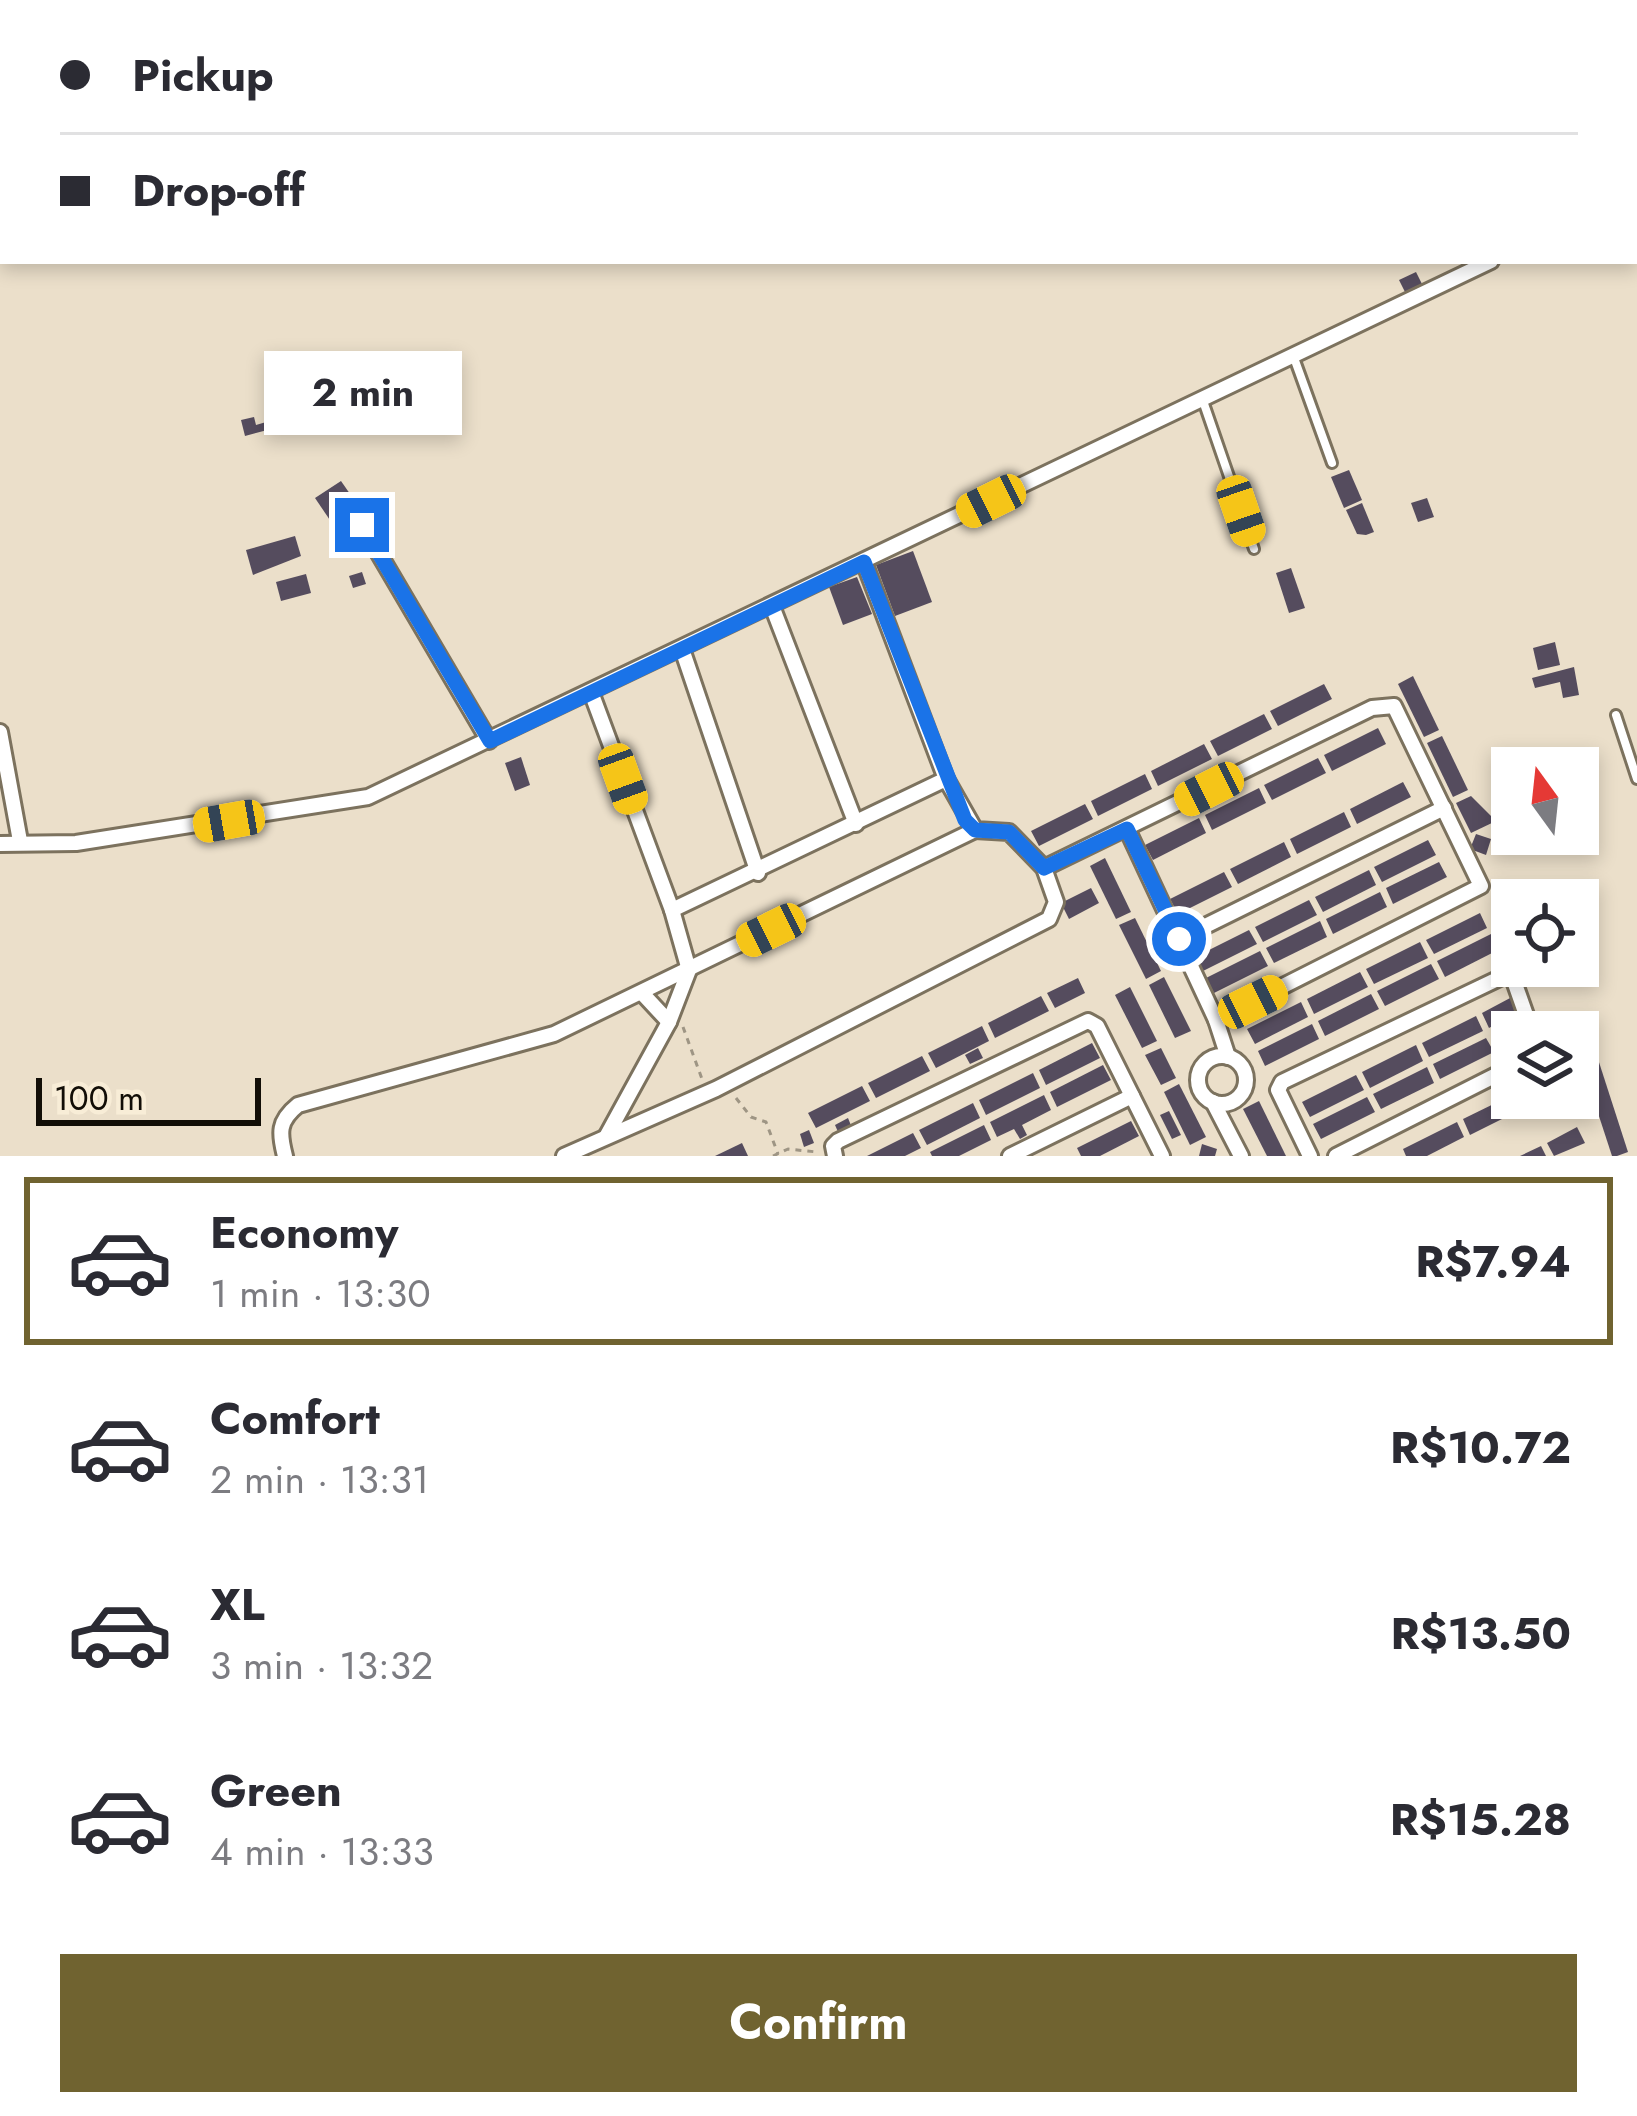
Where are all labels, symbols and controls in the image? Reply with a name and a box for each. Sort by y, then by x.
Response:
text: Pickup [132,43,274,108]
text: Drop-off [132,158,305,223]
callout: 2 min [263,351,461,435]
text: 2 min [312,364,414,421]
car [951,469,1031,533]
car [1212,471,1270,551]
route end [335,498,389,552]
car [594,739,652,819]
north arrow [1491,747,1599,855]
map controls [1491,747,1599,1119]
car [1169,757,1249,821]
car [190,797,268,845]
button: locate [1491,879,1599,987]
car [731,898,811,962]
route start [1152,912,1206,966]
car [1213,970,1293,1034]
button: layers [1491,1011,1599,1119]
scale bar [36,1072,261,1125]
text: 100 m [54,1075,144,1122]
text: Economy [210,1200,398,1265]
icon: car [66,1207,174,1315]
text: R$7.94 [1415,1229,1571,1294]
text: 1 min · 13:30 [210,1265,431,1322]
text: Comfort [210,1386,380,1451]
icon: car [66,1393,174,1501]
text: R$10.72 [1390,1415,1571,1480]
text: 2 min · 13:31 [210,1451,429,1508]
text: XL [210,1572,265,1637]
icon: car [66,1579,174,1687]
text: R$13.50 [1390,1601,1571,1666]
text: 3 min · 13:32 [210,1637,433,1694]
text: Green [210,1758,342,1823]
icon: car [66,1765,174,1873]
text: R$15.28 [1390,1787,1571,1852]
text: 4 min · 13:33 [210,1823,434,1880]
button: Confirm [60,1954,1577,2092]

